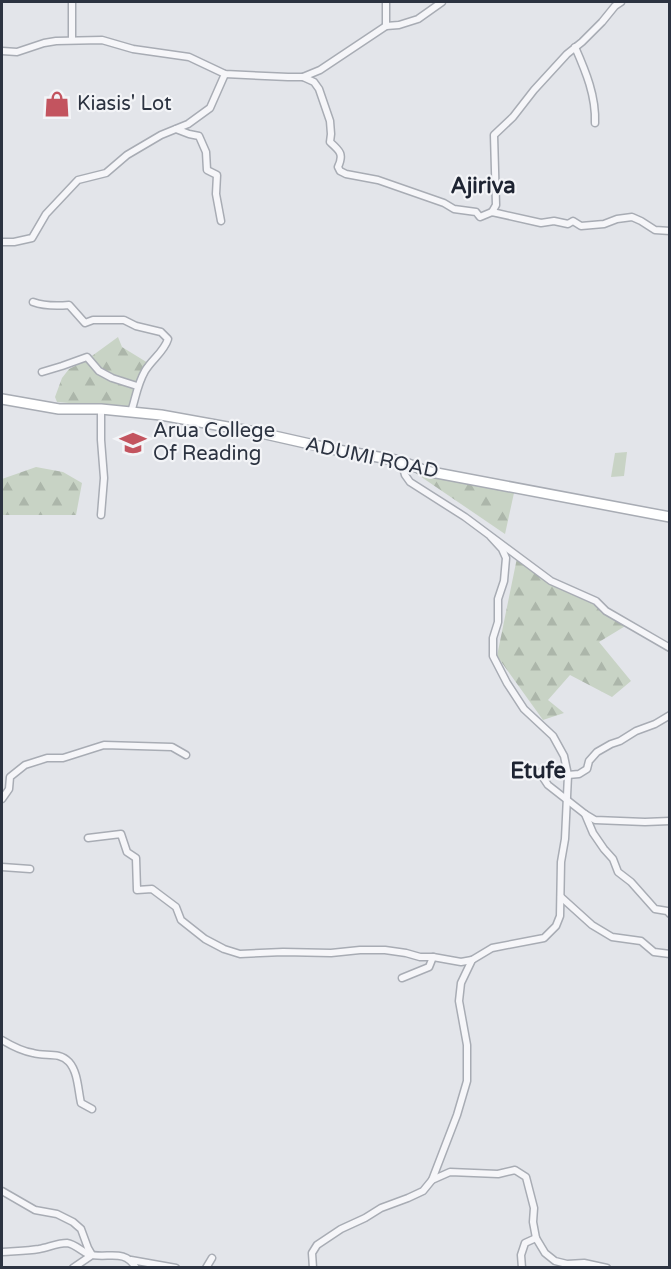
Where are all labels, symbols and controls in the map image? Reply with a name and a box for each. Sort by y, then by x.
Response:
shop icon: Kiasis' Lot [42,89,72,119]
place label: Kiasis' Lot [77,92,172,116]
district label: Ajiriva [450,173,516,199]
place label: Arua College Of Reading [153,419,275,466]
school or university icon: Arua College Of Reading [118,428,148,458]
street label: ADUMI ROAD [303,432,441,484]
district label: Etufe [510,758,566,784]

